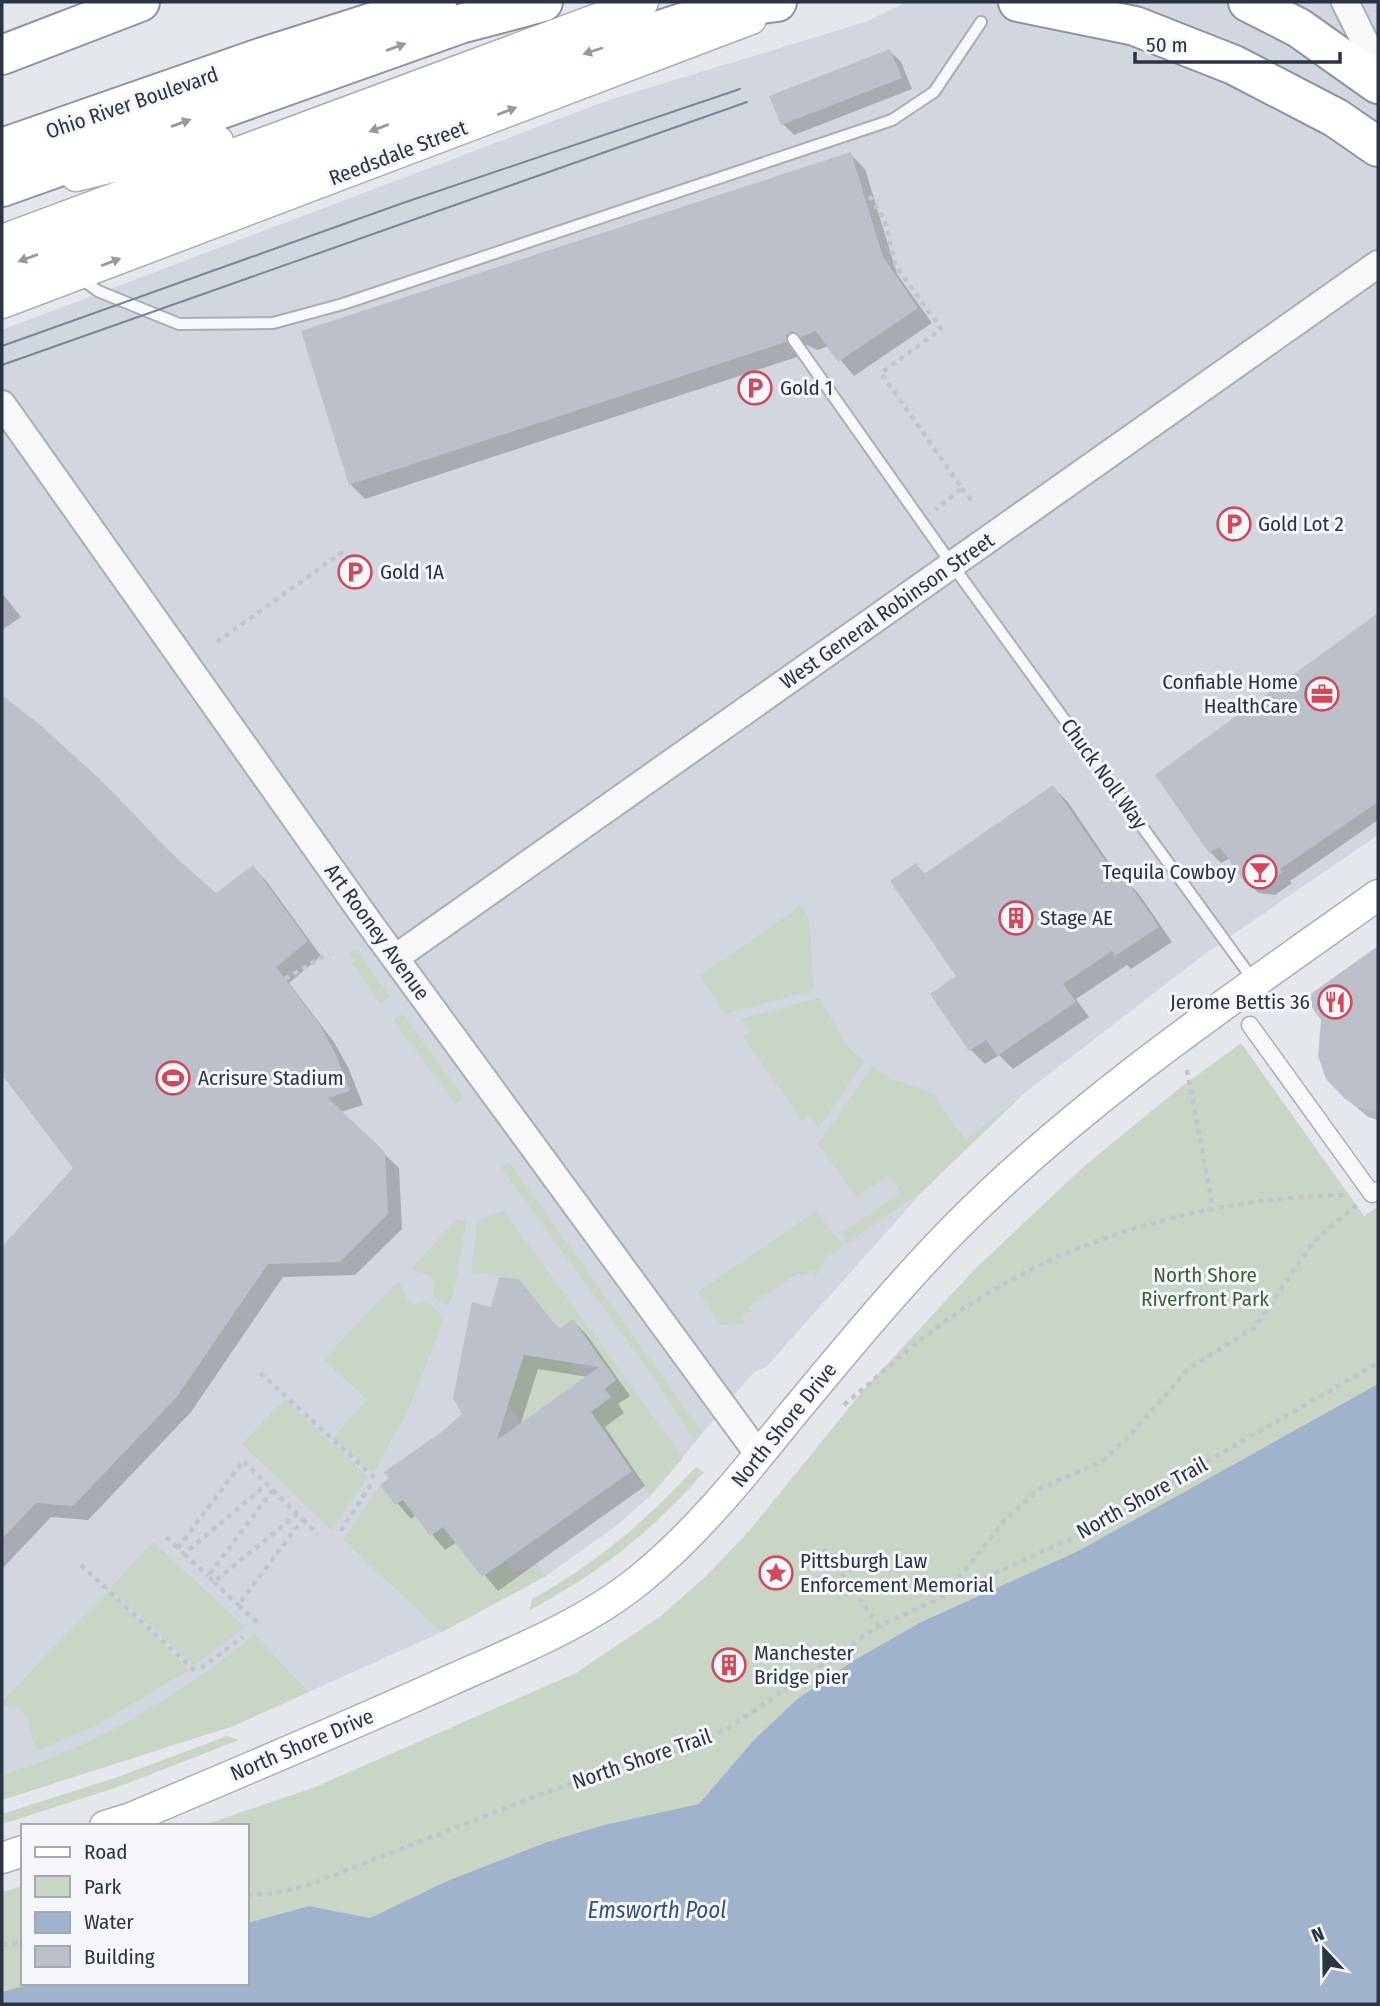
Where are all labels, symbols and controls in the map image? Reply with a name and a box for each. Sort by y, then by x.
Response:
scale bar [1135,21,1340,65]
text: 50 m [1146,32,1188,58]
one-way arrow [385,41,406,52]
one-way arrow [582,47,603,57]
street label: Ohio River Boulevard [42,61,222,145]
one-way arrow [497,106,518,117]
street label: Reedsdale Street [325,115,471,191]
one-way arrow [171,117,192,128]
one-way arrow [368,122,389,133]
one-way arrow [17,253,38,264]
one-way arrow [101,256,122,267]
parking icon: Gold 1 [736,369,774,407]
place label: Gold 1 [780,375,833,401]
parking icon: Gold Lot 2 [1215,505,1253,543]
place label: Gold Lot 2 [1258,511,1344,537]
street label: West General Robinson Street [775,527,999,695]
parking icon: Gold 1A [336,553,374,591]
place label: Gold 1A [380,559,444,585]
place label: Confiable Home HealthCare [1162,669,1298,719]
office icon: Confiable Home HealthCare [1303,675,1341,713]
street label: Chuck Noll Way [1055,714,1153,835]
bar icon: Tequila Cowboy [1241,853,1279,891]
street label: Art Rooney Avenue [319,859,435,1005]
place label: Tequila Cowboy [1102,859,1237,885]
building icon: Stage AE [997,899,1035,937]
place label: Stage AE [1040,905,1113,931]
restaurant icon: Jerome Bettis 36 [1316,983,1354,1021]
place label: Jerome Bettis 36 [1170,989,1310,1015]
sports icon: Acrisure Stadium [154,1059,192,1097]
place label: Acrisure Stadium [198,1065,344,1091]
park label: North Shore Riverfront Park [1141,1262,1269,1312]
street label: North Shore Drive [726,1357,842,1493]
street label: North Shore Trail [1072,1451,1212,1545]
place label: Pittsburgh Law Enforcement Memorial [800,1548,994,1598]
place icon: Pittsburgh Law Enforcement Memorial [757,1554,795,1592]
place label: Manchester Bridge pier [754,1640,855,1690]
building icon: Manchester Bridge pier [710,1646,748,1684]
street label: North Shore Drive [226,1703,378,1787]
street label: North Shore Trail [569,1723,715,1795]
legend [21,1824,248,1985]
text: Road [84,1839,128,1865]
text: Park [84,1874,122,1900]
water label: Emsworth Pool [588,1896,726,1924]
text: Water [84,1909,134,1935]
north arrow [1289,1915,1359,1985]
text: N [1308,1922,1327,1947]
text: Building [84,1944,155,1970]

